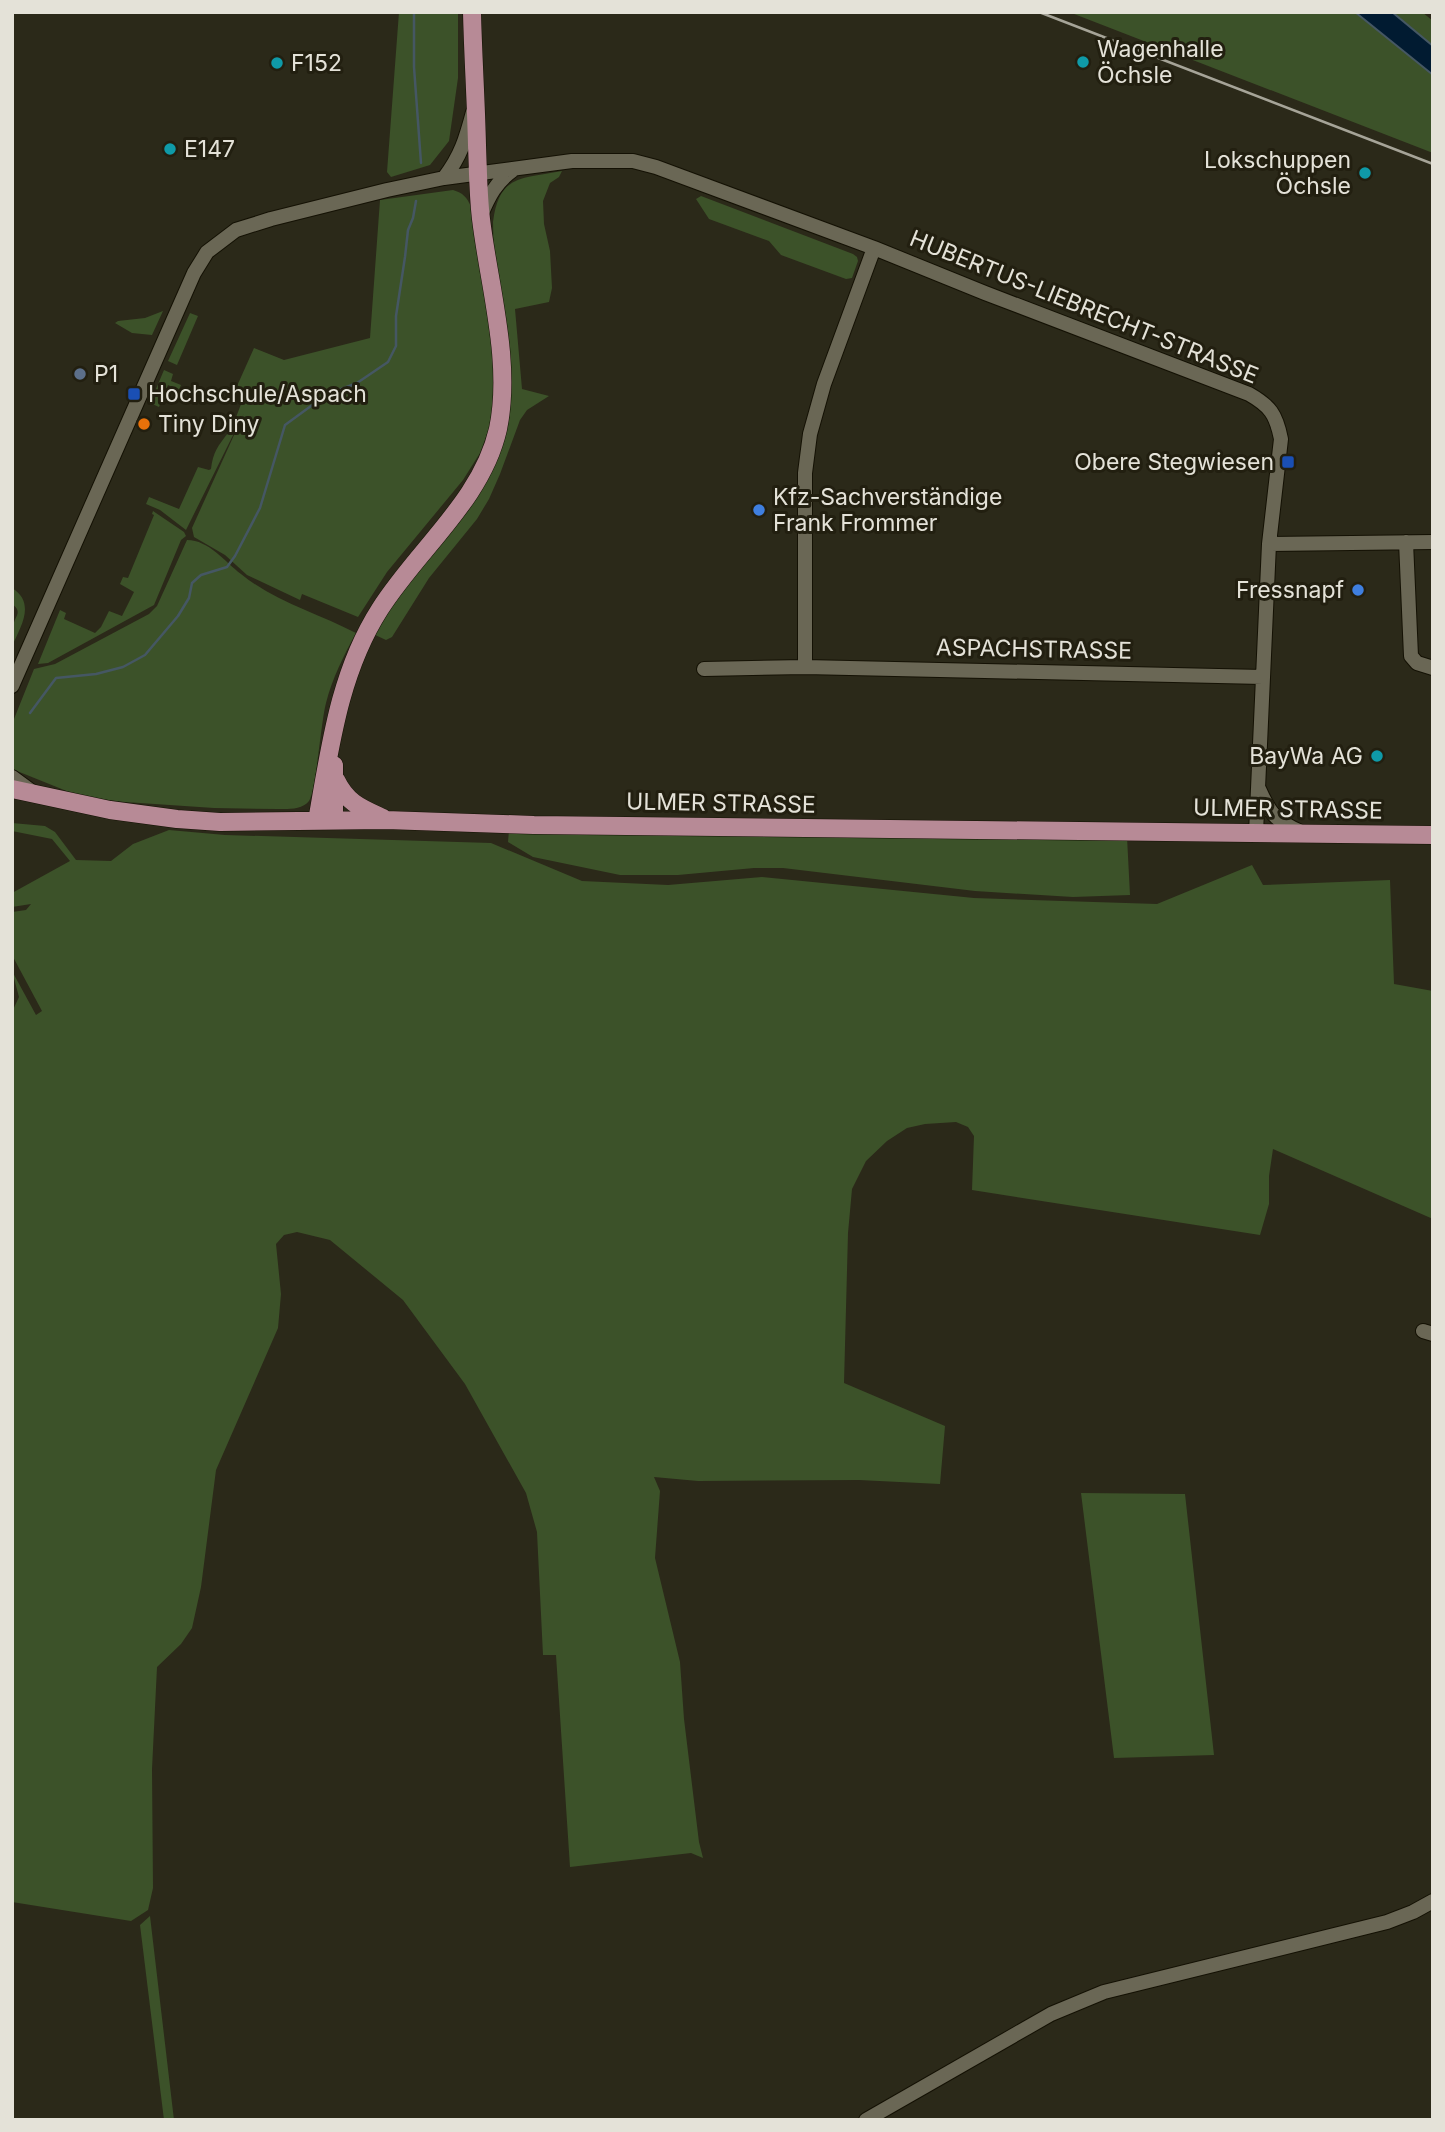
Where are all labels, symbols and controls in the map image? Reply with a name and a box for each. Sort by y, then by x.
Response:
place label: Wagenhalle Öchsle [1097,35,1224,89]
place label: F152 [291,49,342,77]
marker: Wagenhalle Öchsle [1075,54,1091,70]
marker: F152 [269,55,285,71]
place label: E147 [184,135,235,163]
marker: E147 [162,141,178,157]
place label: Lokschuppen Öchsle [1204,146,1351,200]
marker: Lokschuppen Öchsle [1357,165,1373,181]
street label: HUBERTUS-LIEBRECHT-STRASSE [906,224,1262,390]
place label: P1 [94,360,118,388]
marker: P1 [72,366,88,382]
place label: Hochschule/Aspach [148,380,367,408]
marker: Hochschule/Aspach [126,386,142,402]
place label: Tiny Diny [158,410,259,438]
marker: Tiny Diny [136,416,152,432]
place label: Obere Stegwiesen [1074,448,1274,476]
marker: Obere Stegwiesen [1280,454,1296,470]
place label: Kfz-Sachverständige Frank Frommer [773,483,1002,537]
marker: Kfz-Sachverständige Frank Frommer [751,502,767,518]
place label: Fressnapf [1236,576,1344,604]
marker: Fressnapf [1350,582,1366,598]
street label: ASPACHSTRASSE [936,633,1132,665]
place label: BayWa AG [1249,742,1363,770]
marker: BayWa AG [1369,748,1385,764]
street label: ULMER STRASSE [626,787,816,819]
street label: ULMER STRASSE [1193,793,1383,825]

